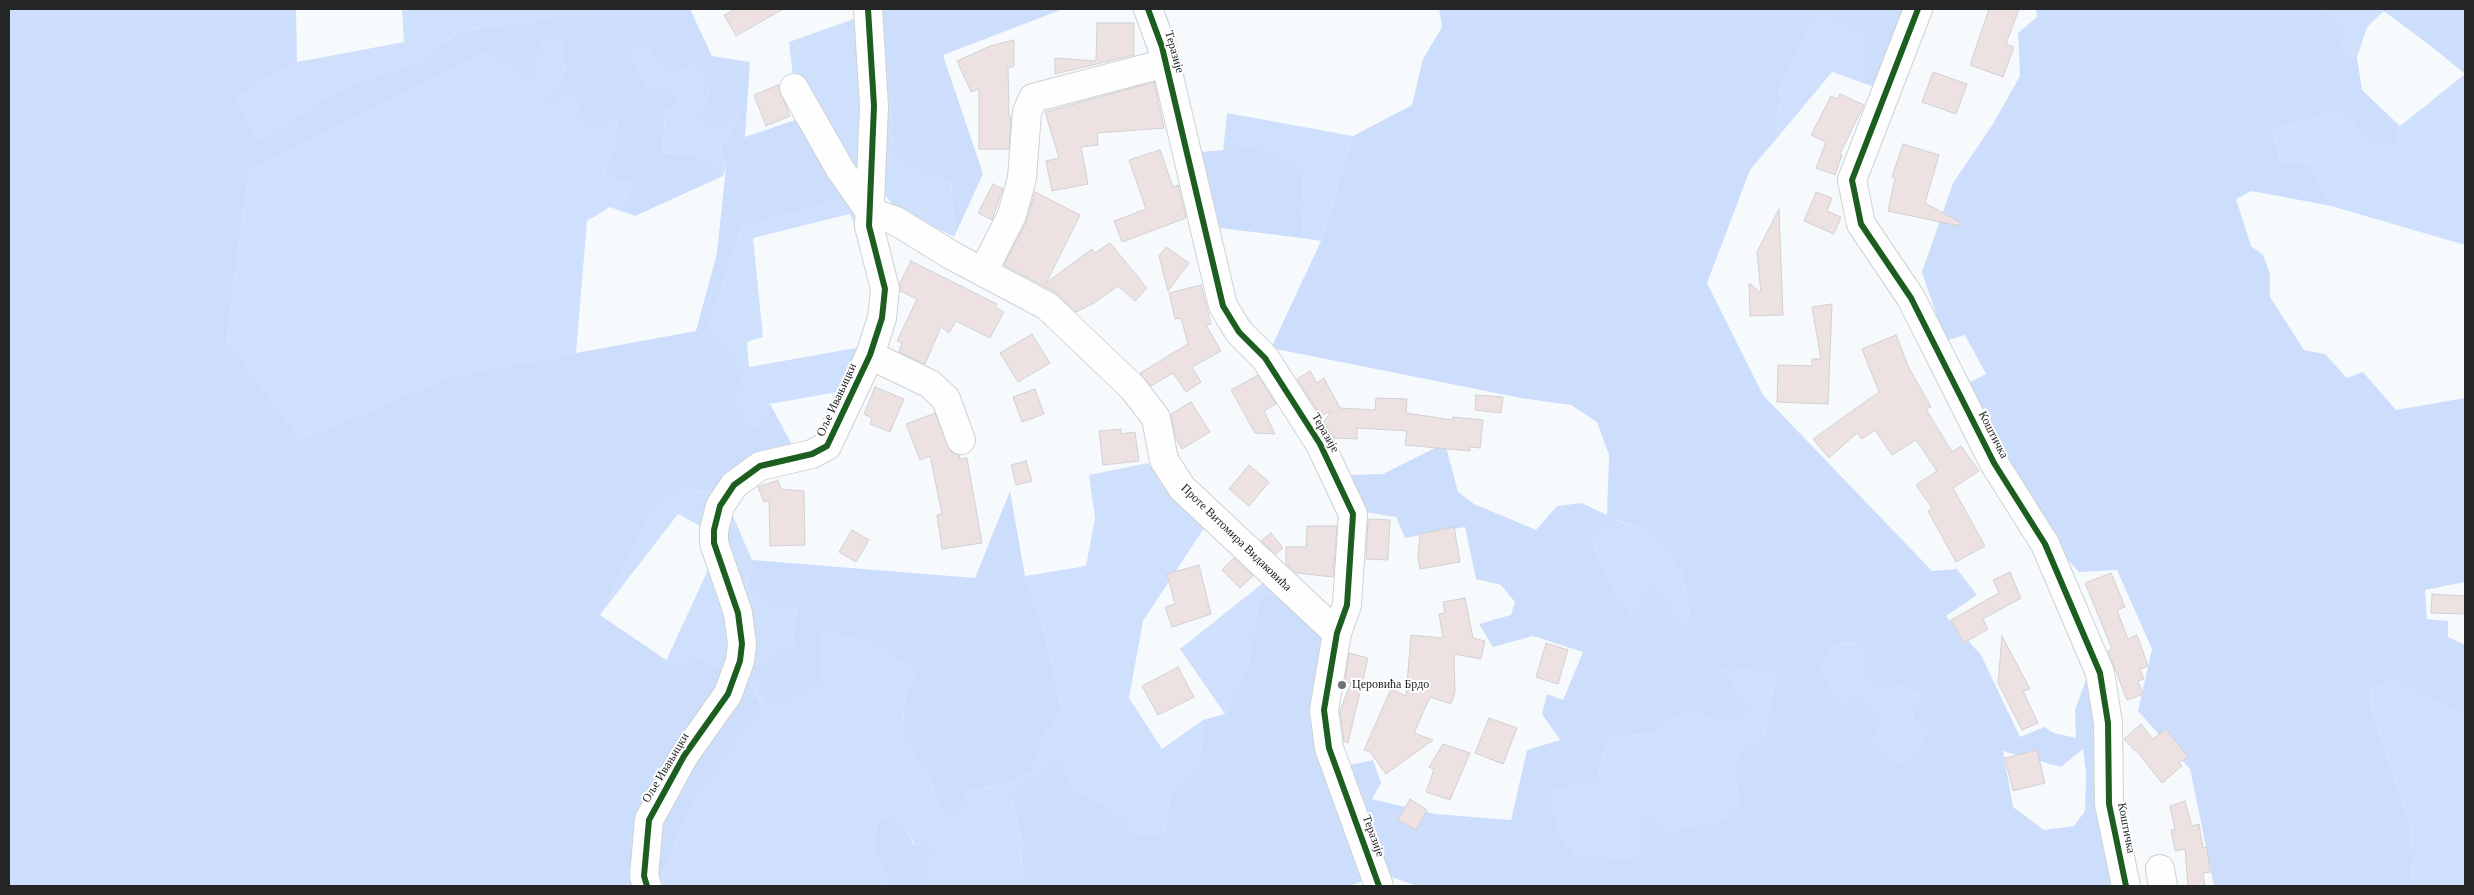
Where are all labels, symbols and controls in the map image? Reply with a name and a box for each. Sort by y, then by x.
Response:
street label: Теразије [1161,29,1187,75]
street label: Оље Ивањицки [814,361,860,439]
street label: Коштичка [1975,409,2011,461]
street label: Теразије [1308,411,1342,455]
street label: Проте Витомира Видаковића [1178,481,1294,595]
place label: Церовића Брдо [1352,678,1429,692]
marker: Церовића Брдо [1336,679,1348,691]
street label: Оље Ивањицки [639,730,693,806]
street label: Коштичка [2114,801,2138,855]
street label: Теразије [1359,813,1387,859]

